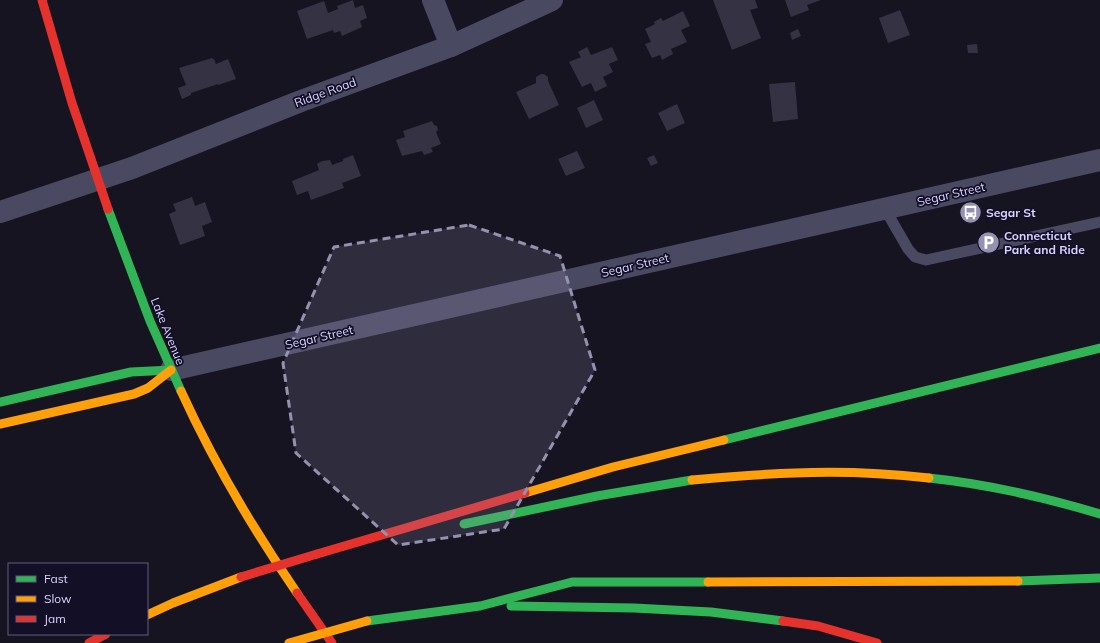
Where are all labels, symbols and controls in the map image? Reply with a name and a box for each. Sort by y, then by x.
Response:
street label: Ridge Road [292,74,358,110]
street label: Segar Street [916,179,986,209]
bus stop icon: Segar St [957,199,983,225]
place label: Segar St [986,205,1036,220]
place label: Connecticut Park and Ride [1004,228,1085,257]
parking icon: Connecticut Park and Ride [976,229,1002,255]
street label: Segar Street [600,250,670,280]
street label: Lake Avenue [148,295,188,367]
street label: Segar Street [284,322,354,352]
legend [8,563,148,635]
text: Fast [44,571,68,586]
text: Slow [44,591,72,606]
text: Jam [44,611,66,626]

